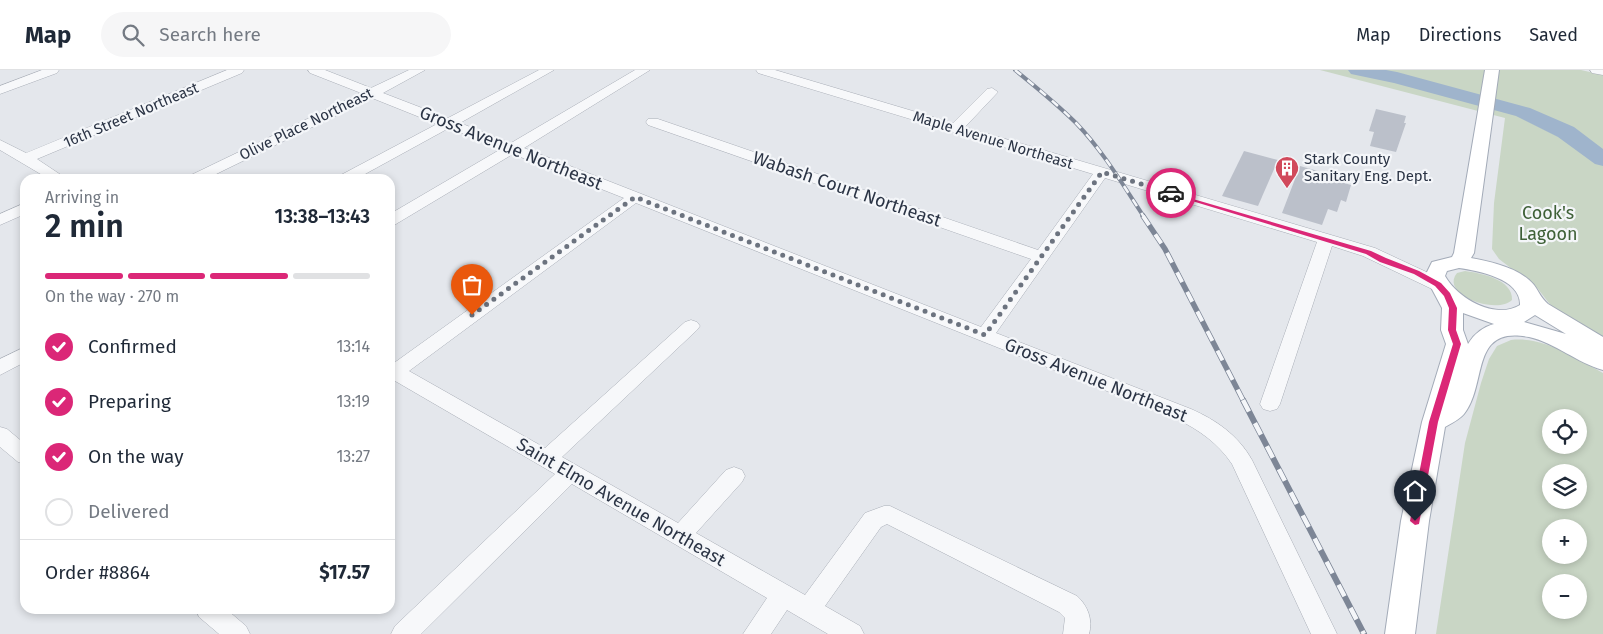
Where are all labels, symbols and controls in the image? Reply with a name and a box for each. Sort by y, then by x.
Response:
search box [101,12,451,57]
text: Map [25,21,71,49]
icon: search [119,21,147,49]
text: Search here [159,23,261,46]
text: Map [1356,24,1391,46]
text: Directions [1419,24,1501,46]
text: Saved [1529,24,1578,46]
street label: 16th Street Northeast [61,78,202,152]
street label: Olive Place Northeast [236,84,376,164]
street label: Gross Avenue Northeast [416,101,606,195]
street label: Maple Avenue Northeast [911,107,1076,173]
street label: Wabash Court Northeast [750,146,945,232]
place label: Stark County Sanitary Eng. Dept. [1304,150,1432,185]
building icon: Stark County Sanitary Eng. Dept. [1274,155,1300,189]
courier [1146,168,1196,218]
icon: car [1157,179,1185,207]
text: Arriving in [45,188,119,207]
park label: Cook's Lagoon [1518,202,1578,245]
text: 13:38–13:43 [275,205,370,228]
text: 2 min [45,207,124,245]
pin [451,264,493,315]
icon: bag [458,271,486,299]
text: On the way · 270 m [45,287,179,306]
icon: check [45,333,73,361]
street label: Gross Avenue Northeast [1001,333,1191,427]
text: Confirmed [88,335,177,358]
text: 13:14 [336,337,370,356]
icon: check [45,388,73,416]
text: Preparing [88,390,171,413]
text: 13:19 [337,392,370,411]
map controls [1542,409,1587,619]
button: locate [1542,409,1587,454]
street label: Saint Elmo Avenue Northeast [513,433,730,571]
icon: check [45,443,73,471]
text: On the way [88,445,184,468]
text: 13:27 [336,447,370,466]
button: layers [1542,464,1587,509]
pin [1394,470,1436,521]
icon: home [1401,477,1429,505]
text: Delivered [88,500,170,523]
button: + [1542,519,1587,564]
text: Order #8864 [45,561,150,584]
text: $17.57 [319,561,370,584]
button: − [1542,574,1587,619]

